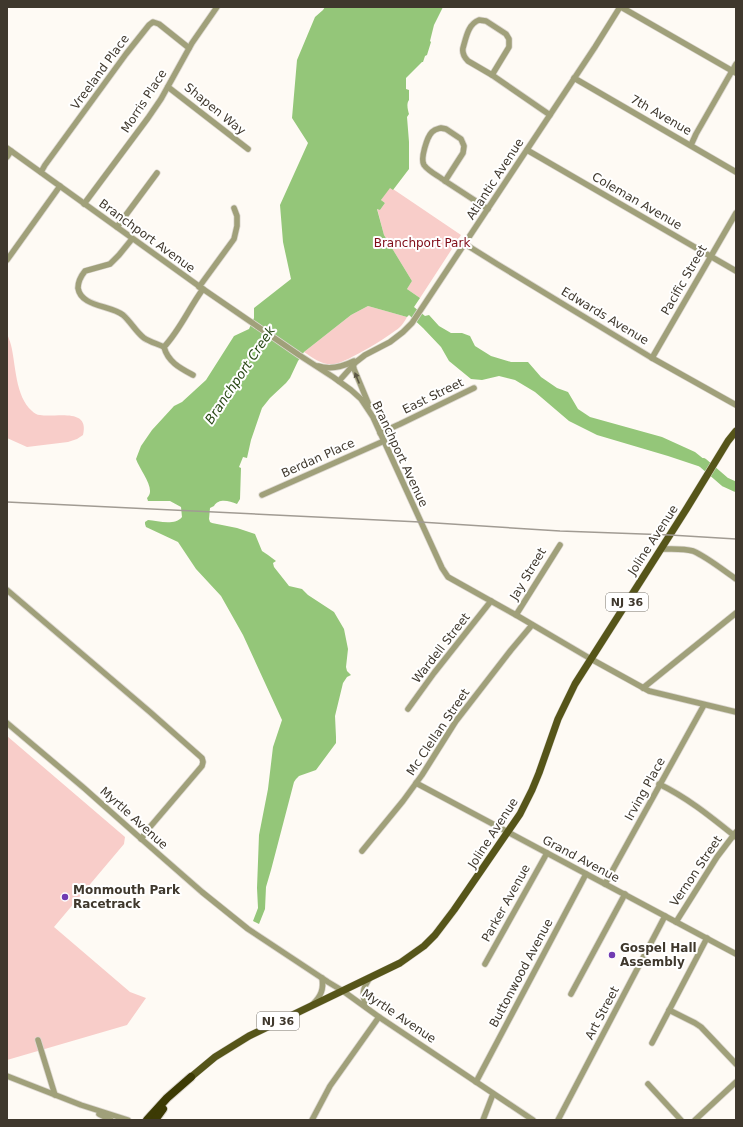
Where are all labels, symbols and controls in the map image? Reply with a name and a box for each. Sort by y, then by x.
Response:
street label: Vreeland Place [68,32,132,112]
street label: Morris Place [118,67,170,135]
street label: Shapen Way [182,80,248,138]
street label: 7th Avenue [628,92,694,138]
street label: Atlantic Avenue [464,136,526,222]
street label: Coleman Avenue [590,170,684,232]
street label: Branchport Avenue [96,196,198,276]
park label: Branchport Park [374,236,470,250]
street label: Pacific Street [658,242,710,317]
street label: Edwards Avenue [559,284,651,348]
water label: Branchport Creek [202,323,279,427]
one-way arrow [354,371,360,383]
street label: East Street [400,375,466,417]
street label: Branchport Avenue [369,399,431,509]
street label: Berdan Place [279,436,357,480]
street label: Joline Avenue [625,502,681,579]
street label: Jay Street [506,545,549,603]
road number: NJ 36 [606,593,648,611]
street label: Wardell Street [409,610,473,686]
street label: Mc Clellan Street [404,686,472,778]
street label: Irving Place [622,755,668,823]
street label: Myrtle Avenue [97,784,171,852]
street label: Joline Avenue [465,795,521,872]
street label: Grand Avenue [540,833,622,885]
street label: Vernon Street [667,833,725,909]
street label: Parker Avenue [479,862,533,944]
place label: Monmouth Park Racetrack [73,883,181,911]
marker: Monmouth Park Racetrack [60,892,70,902]
street label: Buttonwood Avenue [486,916,556,1030]
place label: Gospel Hall Assembly [620,941,697,969]
marker: Gospel Hall Assembly [607,950,617,960]
street label: Art Street [582,984,622,1042]
street label: Myrtle Avenue [359,986,439,1046]
road number: NJ 36 [257,1012,299,1030]

